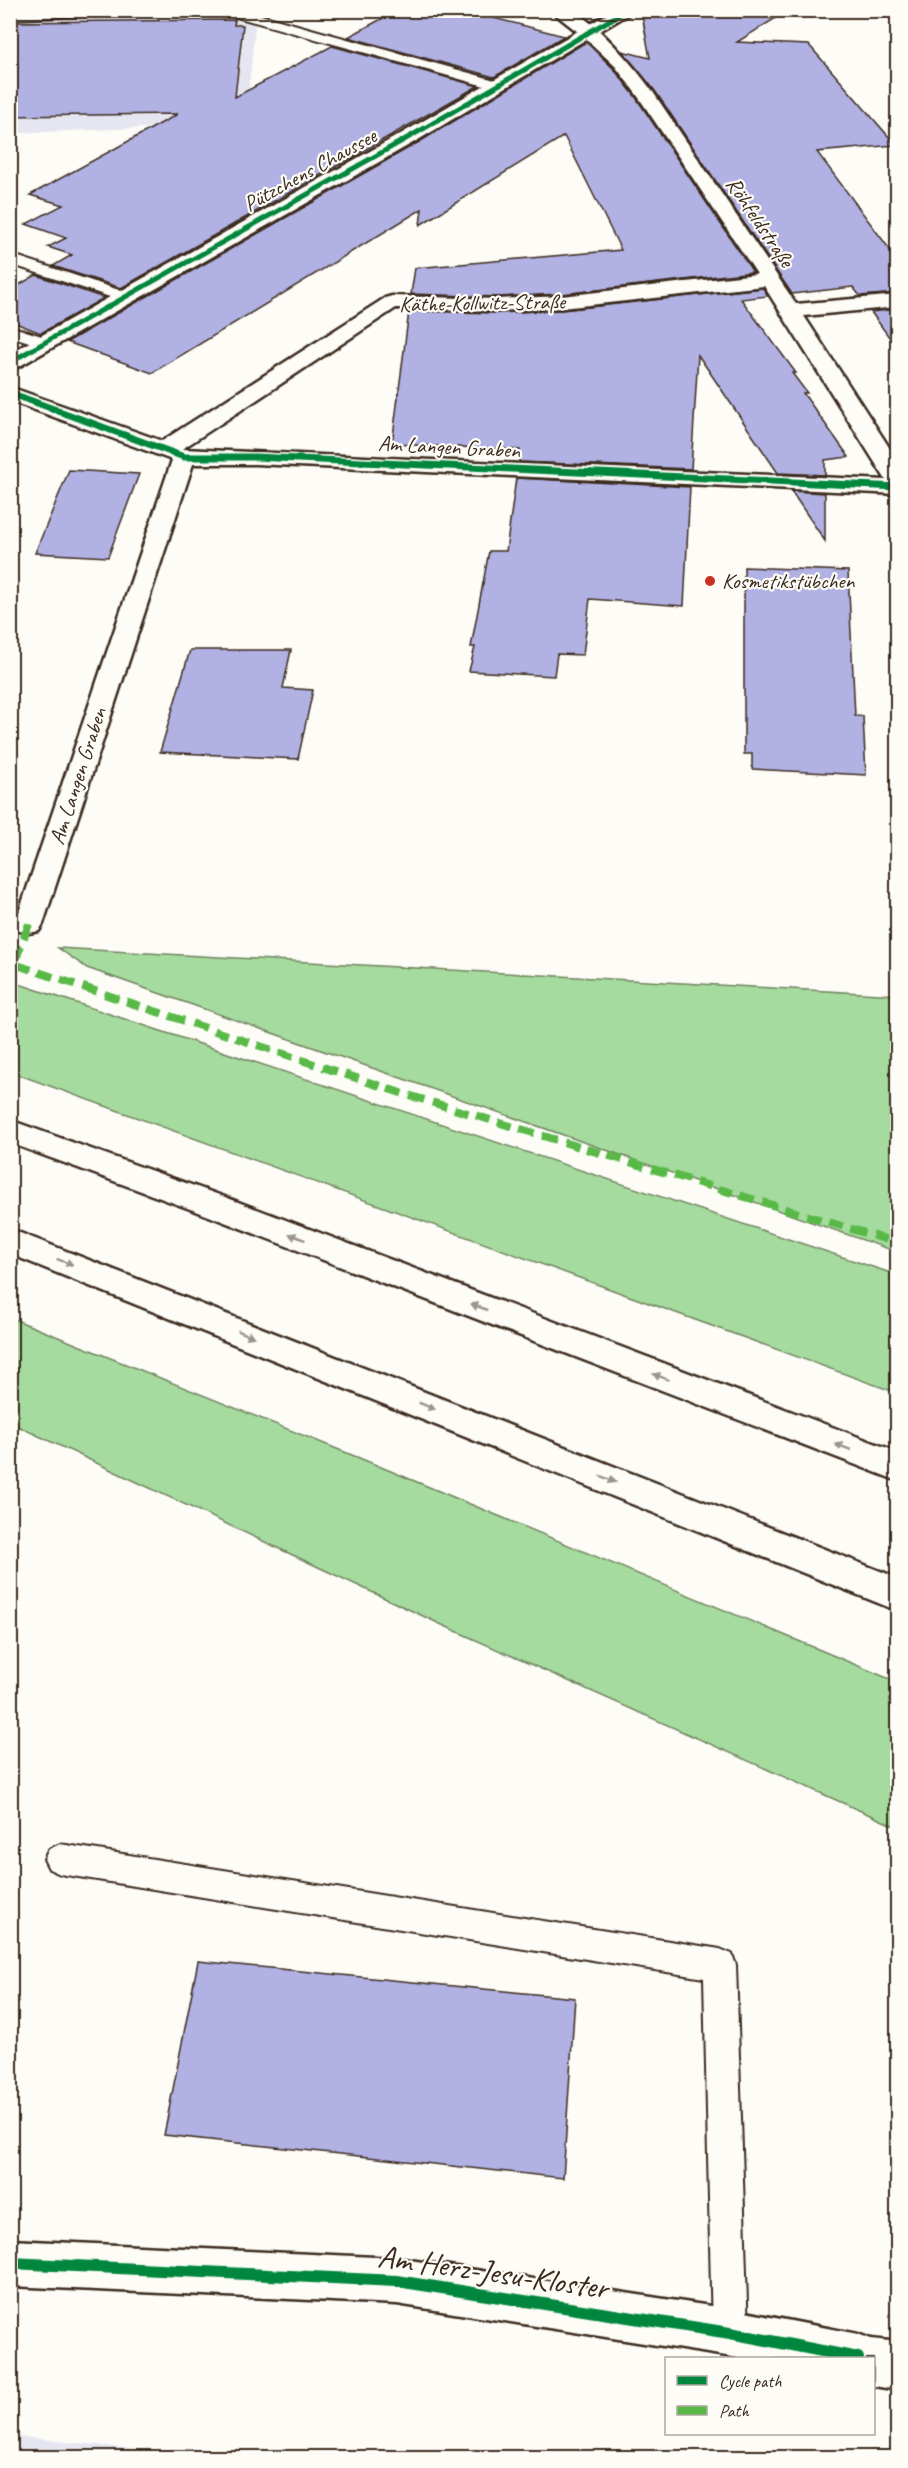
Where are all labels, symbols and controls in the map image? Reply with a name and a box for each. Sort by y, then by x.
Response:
street label: Pützchens Chaussee [239,121,383,218]
street label: Röhfeldstraße [720,171,801,274]
street label: Käthe-Kollwitz-Straße [399,288,567,318]
street label: Am Langen Graben [377,429,522,465]
place label: Kosmetikstübchen [722,567,856,595]
marker: Kosmetikstübchen [703,574,717,588]
street label: Am Langen Graben [43,703,114,848]
one-way arrow [287,1232,305,1242]
one-way arrow [56,1258,74,1267]
one-way arrow [470,1302,488,1311]
one-way arrow [238,1329,256,1339]
one-way arrow [652,1371,670,1381]
one-way arrow [419,1401,437,1411]
one-way arrow [834,1441,852,1451]
one-way arrow [600,1474,618,1484]
street label: Am Herz-Jesu-Kloster [375,2236,614,2309]
legend [665,2357,875,2435]
text: Cycle path [719,2370,782,2392]
text: Path [719,2400,749,2422]

